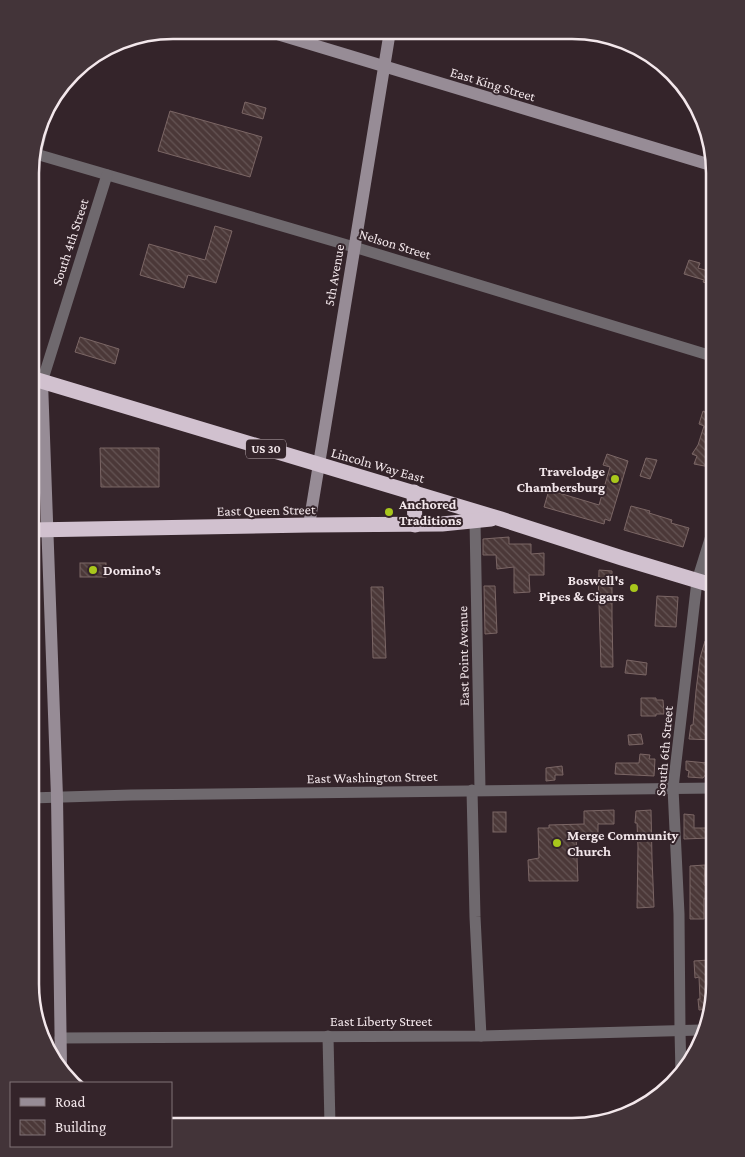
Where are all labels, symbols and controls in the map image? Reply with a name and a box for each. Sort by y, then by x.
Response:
street label: East King Street [448,63,538,105]
street label: South 4th Street [48,196,92,287]
street label: Nelson Street [357,225,433,263]
street label: 5th Avenue [321,243,347,307]
road number: US 30 [246,439,286,458]
street label: Lincoln Way East [329,444,427,486]
place label: Travelodge Chambersburg [517,463,605,495]
marker: Travelodge Chambersburg [609,473,621,485]
place label: Anchored Traditions [398,496,462,528]
street label: East Queen Street [216,501,316,519]
marker: Anchored Traditions [383,506,395,518]
place label: Domino's [103,562,161,578]
marker: Domino's [87,564,99,576]
place label: Boswell's Pipes & Cigars [539,572,624,604]
marker: Boswell's Pipes & Cigars [628,582,640,594]
street label: East Point Avenue [454,606,472,706]
street label: South 6th Street [652,705,676,797]
street label: East Washington Street [306,768,438,786]
place label: Merge Community Church [567,827,679,859]
marker: Merge Community Church [551,837,563,849]
street label: East Liberty Street [330,1013,432,1029]
legend [10,1082,172,1147]
text: Road [55,1094,86,1110]
text: Building [55,1119,106,1136]

